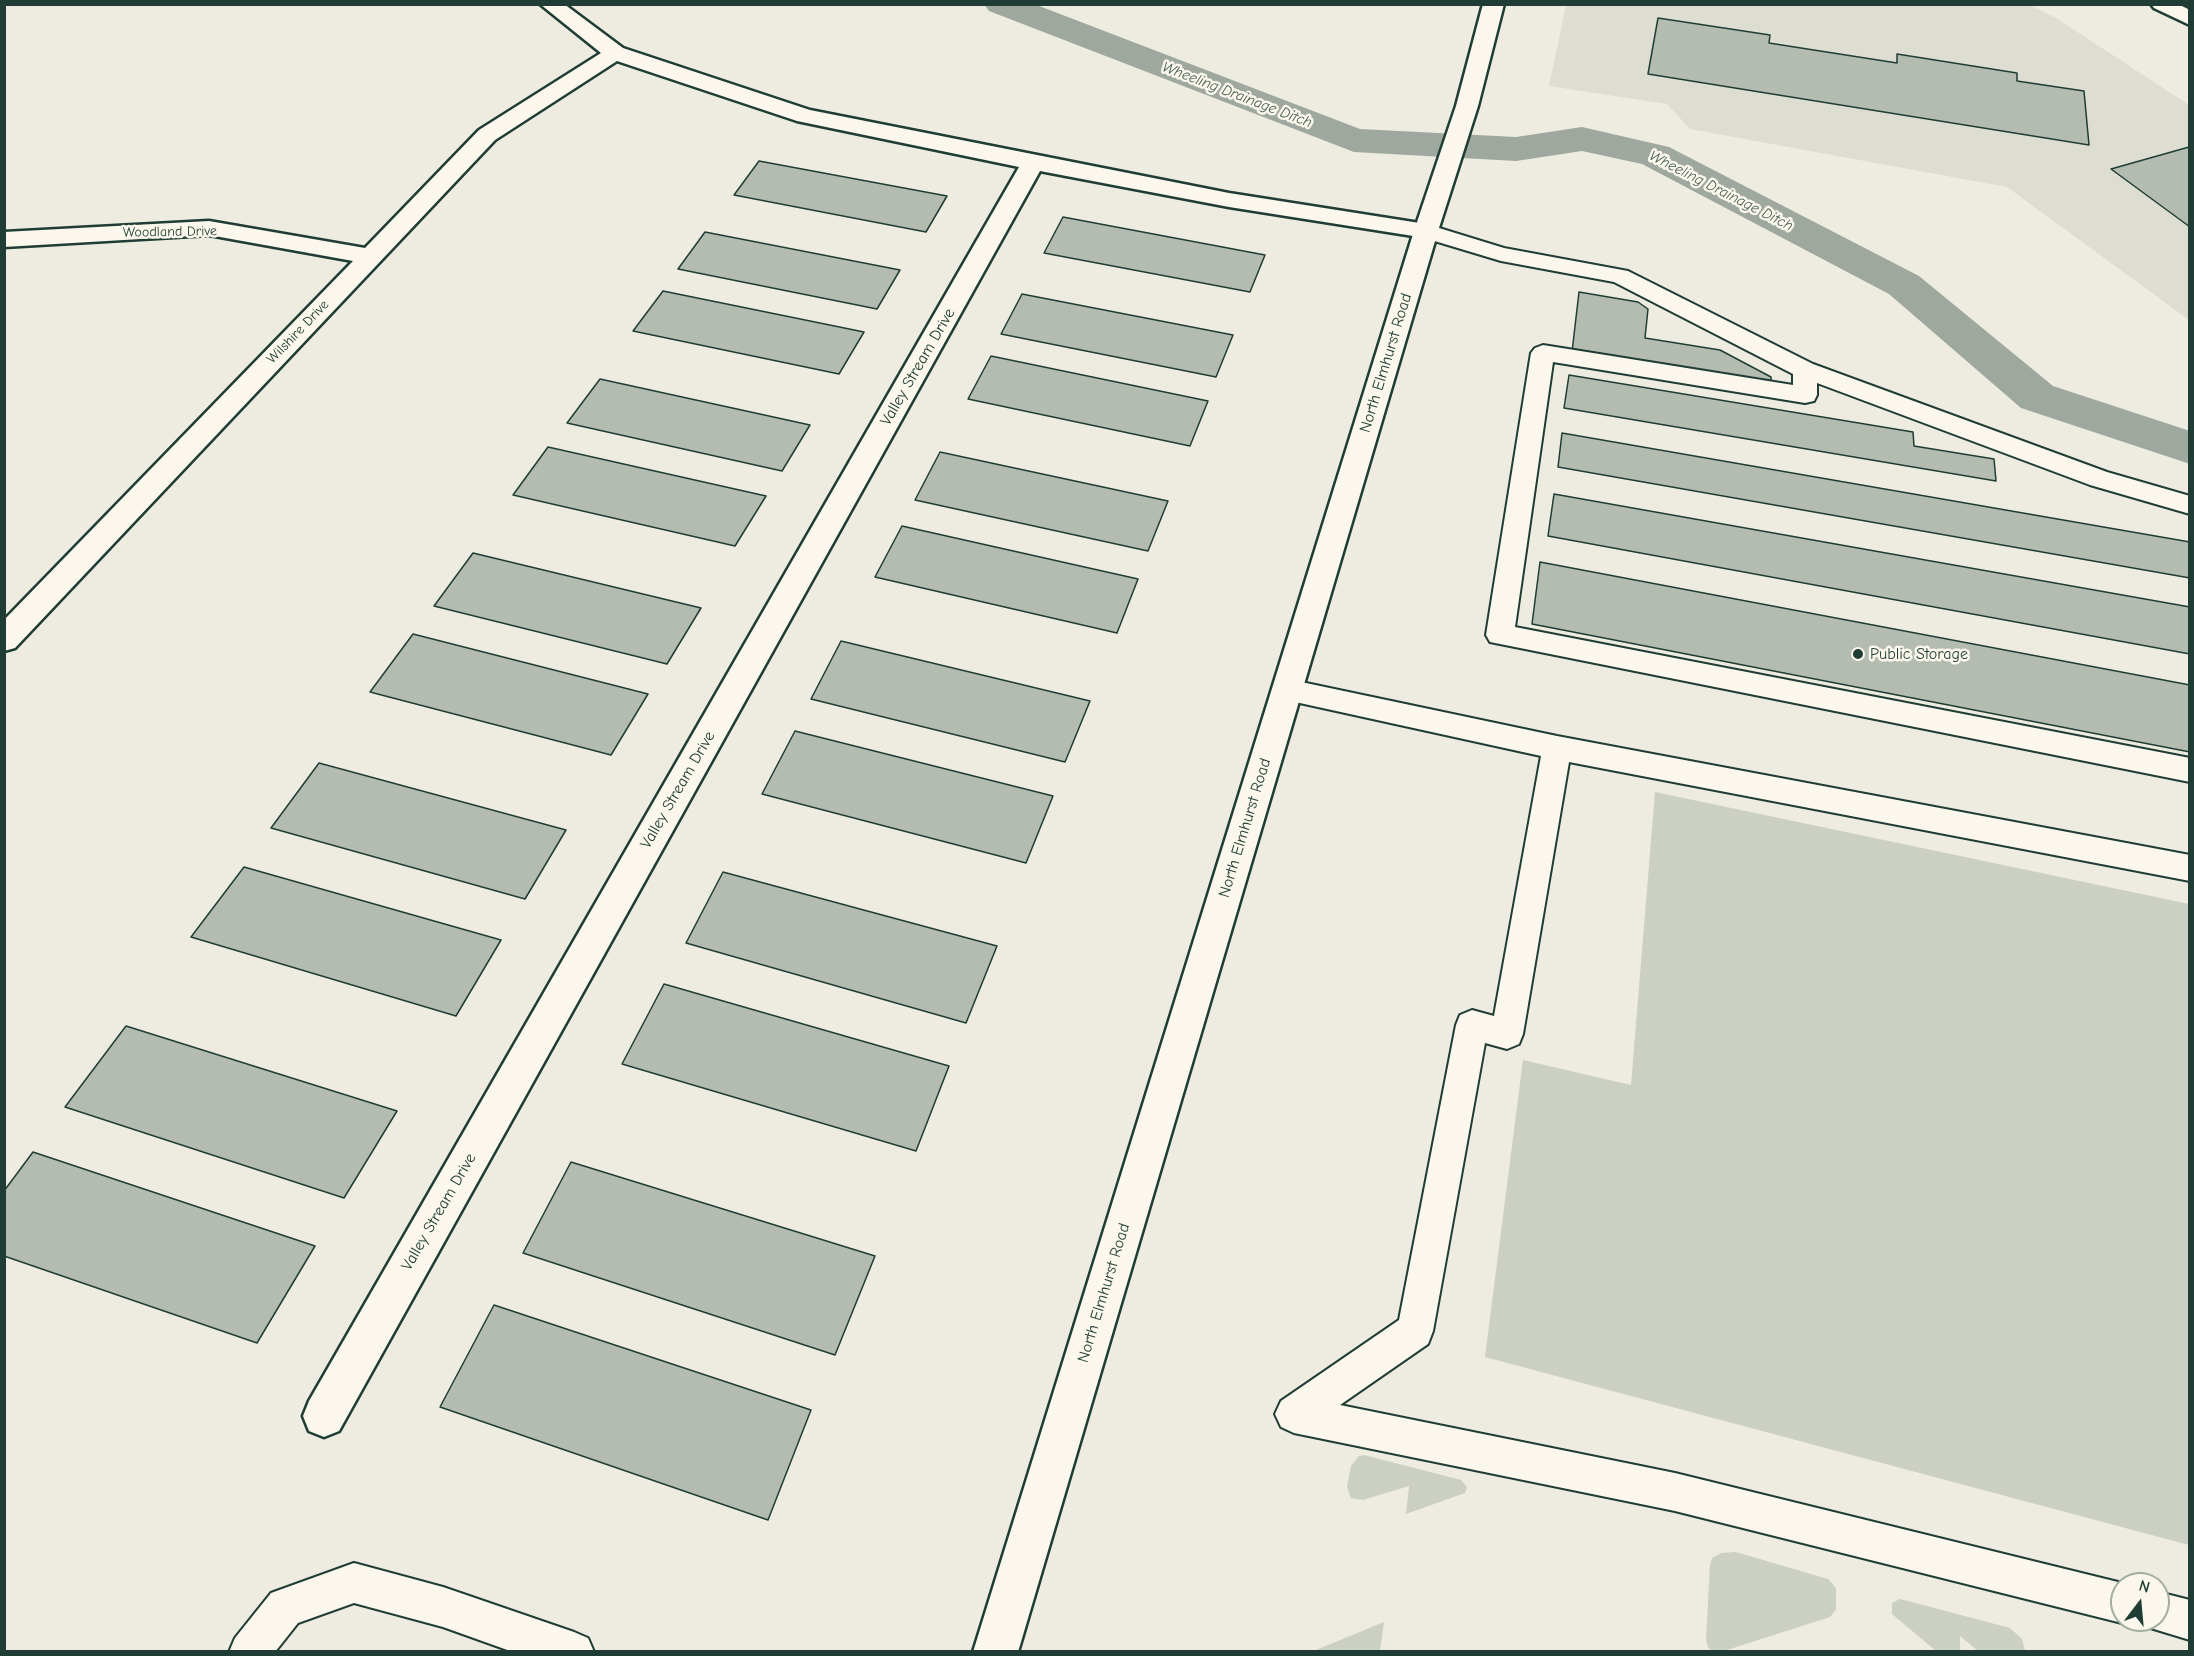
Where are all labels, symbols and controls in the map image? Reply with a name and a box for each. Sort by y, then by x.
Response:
water label: Wheeling Drainage Ditch [1159,58,1315,132]
water label: Wheeling Drainage Ditch [1646,147,1796,235]
street label: Woodland Drive [123,223,217,241]
street label: North Elmhurst Road [1356,291,1416,435]
street label: Wilshire Drive [263,297,333,367]
street label: Valley Stream Drive [877,305,959,429]
place label: Public Storage [1870,644,1968,664]
marker: Public Storage [1851,647,1865,661]
street label: Valley Stream Drive [637,728,719,852]
street label: North Elmhurst Road [1215,756,1275,900]
street label: Valley Stream Drive [398,1150,480,1274]
street label: North Elmhurst Road [1074,1221,1134,1365]
north arrow [2110,1572,2170,1632]
text: N [2137,1577,2152,1597]

